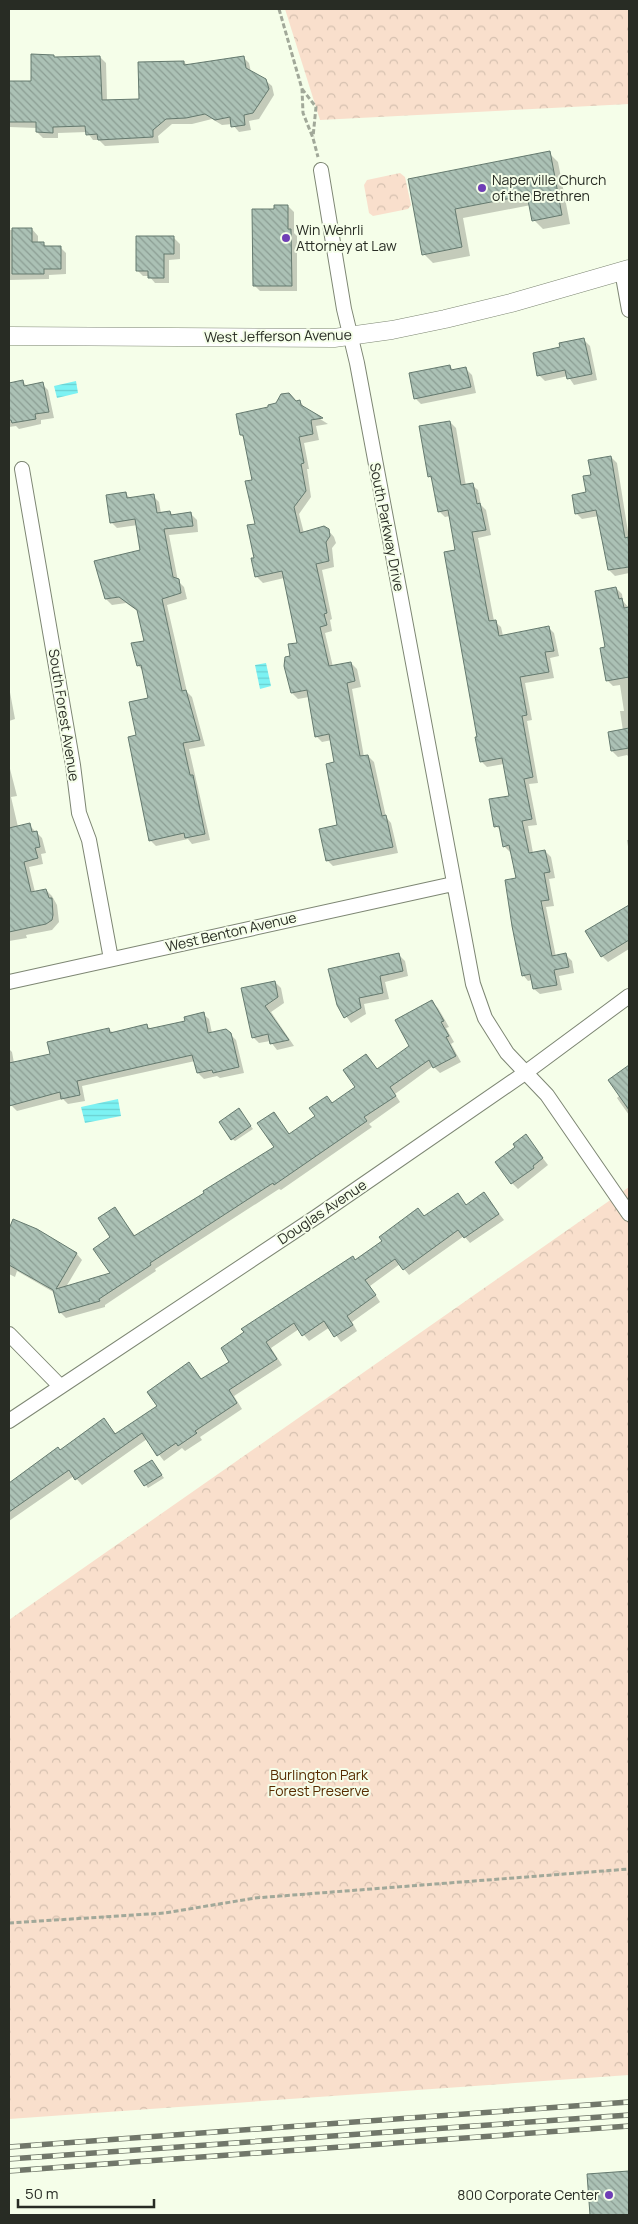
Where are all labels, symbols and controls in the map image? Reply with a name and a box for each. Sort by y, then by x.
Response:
place label: Naperville Church of the Brethren [492,170,606,205]
marker: Naperville Church of the Brethren [476,182,488,194]
place label: Win Wehrli Attorney at Law [296,220,397,255]
marker: Win Wehrli Attorney at Law [280,232,292,244]
street label: West Jefferson Avenue [204,325,352,346]
street label: South Parkway Drive [366,461,409,593]
street label: South Forest Avenue [45,647,84,783]
street label: West Benton Avenue [164,907,298,956]
street label: Douglas Avenue [274,1175,370,1248]
park label: Burlington Park Forest Preserve [268,1765,370,1800]
scale bar [18,2176,154,2208]
text: 50 m [25,2183,59,2204]
place label: 800 Corporate Center [457,2185,599,2204]
marker: 800 Corporate Center [603,2189,615,2201]

